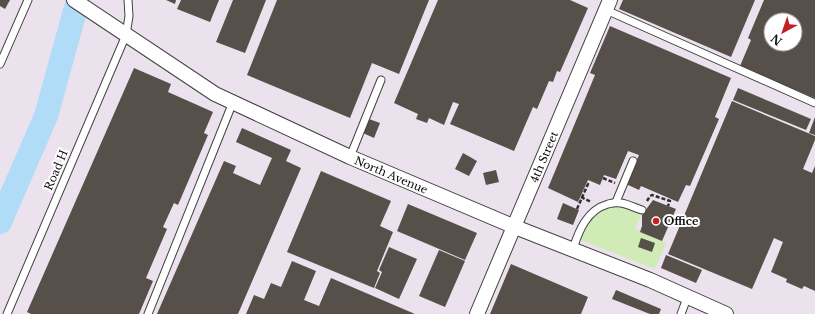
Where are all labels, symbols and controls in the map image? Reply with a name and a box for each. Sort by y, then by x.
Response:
north arrow [763,12,803,52]
text: N [768,31,785,48]
street label: 4th Street [527,128,561,185]
street label: Road H [41,148,71,192]
street label: North Avenue [352,153,430,197]
place label: Office [664,214,699,228]
marker: Office [651,216,661,226]

